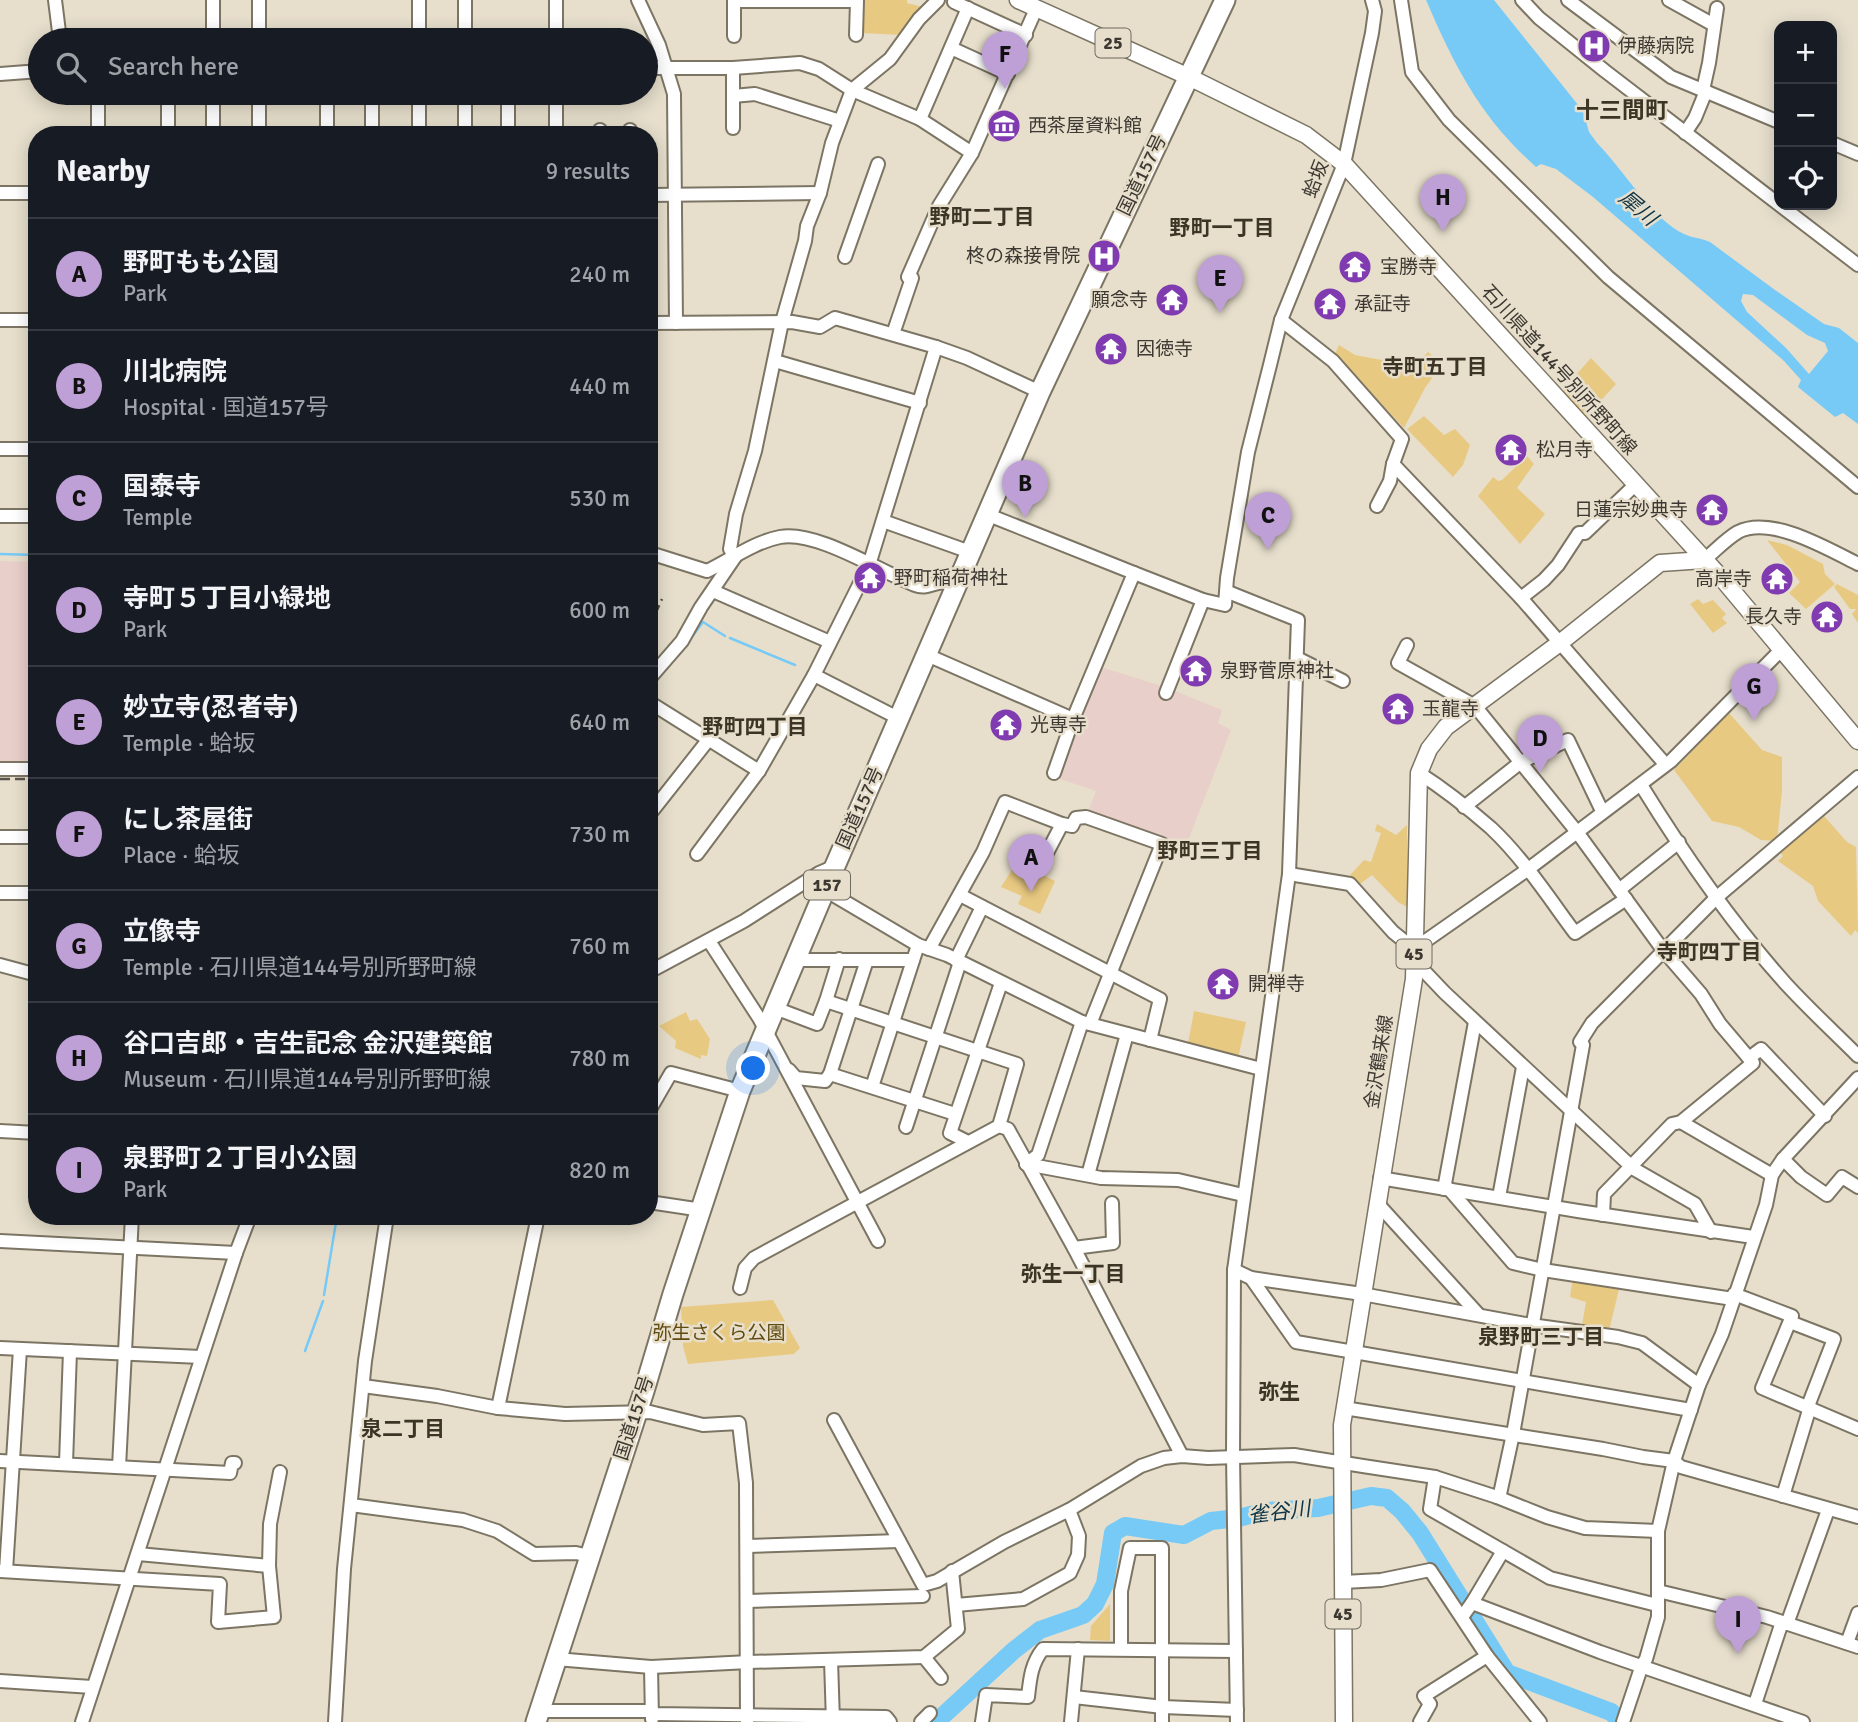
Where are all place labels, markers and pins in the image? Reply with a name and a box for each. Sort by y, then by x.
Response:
hospital icon: 伊藤病院 [1575,27,1613,65]
pin: F [982,31,1028,89]
place label: 伊藤病院 [1618,34,1694,58]
museum icon: 西茶屋資料館 [985,107,1023,145]
place label: 西茶屋資料館 [1028,114,1142,138]
pin: H [1420,174,1466,232]
hospital icon: 柊の森接骨院 [1085,237,1123,275]
place label: 柊の森接骨院 [966,244,1080,268]
temple icon: 宝勝寺 [1336,248,1374,286]
pin: E [1197,255,1243,313]
place label: 宝勝寺 [1380,255,1437,279]
temple icon: 願念寺 [1153,281,1191,319]
temple icon: 承証寺 [1311,285,1349,323]
place label: 願念寺 [1091,288,1148,312]
place label: 承証寺 [1354,292,1411,316]
temple icon: 因徳寺 [1092,330,1130,368]
place label: 因徳寺 [1136,337,1193,361]
temple icon: 松月寺 [1492,431,1530,469]
place label: 松月寺 [1536,438,1593,462]
pin: B [1002,460,1048,518]
temple icon: 日蓮宗妙典寺 [1693,491,1731,529]
pin: C [1245,492,1291,550]
place label: 日蓮宗妙典寺 [1574,498,1688,522]
temple icon: 野町稲荷神社 [851,559,889,597]
temple icon: 高岸寺 [1758,560,1796,598]
place label: 野町稲荷神社 [894,566,1008,590]
place label: 高岸寺 [1695,567,1752,591]
temple icon: 長久寺 [1808,598,1846,636]
place label: 長久寺 [1745,605,1802,629]
temple icon: 泉野菅原神社 [1177,652,1215,690]
place label: 泉野菅原神社 [1220,659,1334,683]
pin: G [1731,663,1777,721]
temple icon: 玉龍寺 [1379,690,1417,728]
place label: 玉龍寺 [1422,697,1479,721]
temple icon: 光専寺 [987,706,1025,744]
place label: 光専寺 [1030,713,1087,737]
pin: D [1517,715,1563,773]
pin: A [1008,834,1054,892]
temple icon: 開禅寺 [1204,965,1242,1003]
place label: 開禅寺 [1248,972,1305,996]
pin: I [1715,1596,1761,1654]

